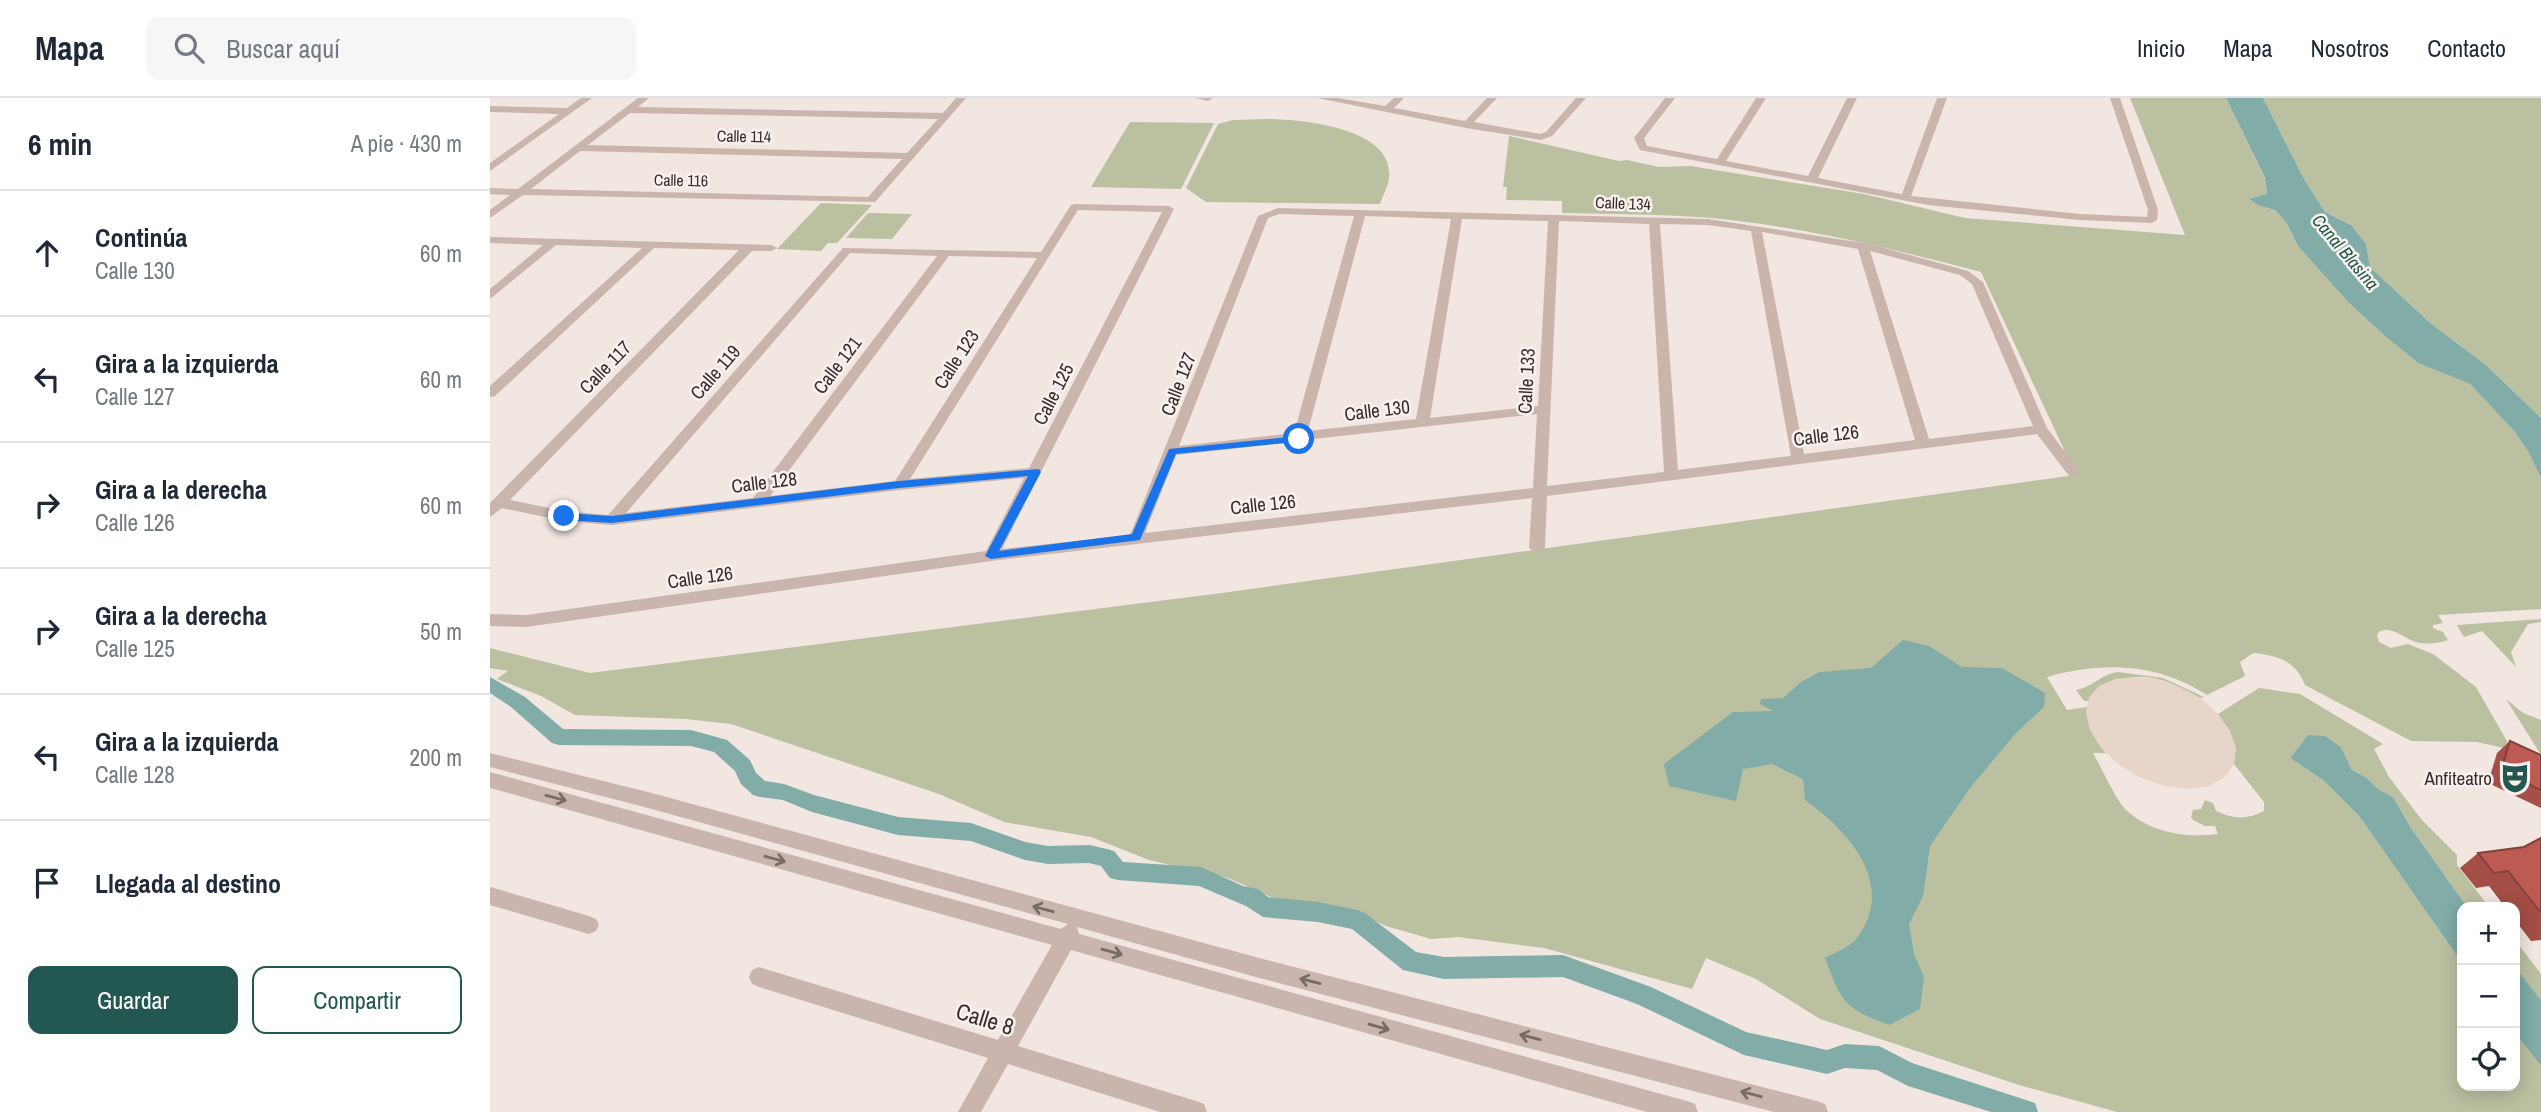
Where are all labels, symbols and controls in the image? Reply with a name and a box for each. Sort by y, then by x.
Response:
search box [146,17,636,80]
text: Mapa [35,26,104,70]
icon: search [170,29,208,67]
text: Buscar aquí [226,31,340,66]
text: Inicio [2137,32,2185,64]
text: Mapa [2223,32,2272,64]
text: Nosotros [2310,32,2389,64]
text: Contacto [2427,32,2506,64]
text: 6 min [28,124,92,164]
street label: Calle 114 [717,125,771,147]
text: A pie · 430 m [351,128,462,159]
street label: Calle 116 [654,169,708,191]
street label: Calle 134 [1595,191,1651,215]
water label: Canal Blasina [2306,208,2384,295]
text: Continúa [95,220,187,255]
icon: ahead [28,234,66,272]
text: 60 m [420,238,462,269]
text: Calle 130 [95,255,175,286]
street label: Calle 123 [927,324,985,394]
street label: Calle 121 [807,331,867,399]
street label: Calle 117 [573,334,637,399]
street label: Calle 119 [684,339,746,405]
text: Gira a la izquierda [95,346,279,381]
street label: Calle 133 [1511,347,1541,415]
street label: Calle 127 [1154,348,1202,419]
street label: Calle 125 [1026,358,1080,429]
icon: left [28,360,66,398]
text: 60 m [420,364,462,395]
text: Calle 127 [95,381,175,412]
street label: Calle 130 [1343,393,1411,427]
street label: Calle 126 [1792,418,1860,452]
route start [1283,423,1314,454]
street label: Calle 128 [730,465,798,499]
text: Gira a la derecha [95,472,267,507]
icon: right [28,486,66,524]
street label: Calle 126 [1229,488,1297,520]
text: 60 m [420,490,462,521]
route end [548,500,579,531]
text: Calle 126 [95,507,175,538]
street label: Calle 126 [666,560,734,594]
text: Gira a la derecha [95,598,267,633]
icon: right [28,612,66,650]
text: 50 m [420,616,462,647]
text: Calle 125 [95,633,175,664]
text: Gira a la izquierda [95,724,279,759]
icon: left [28,738,66,776]
text: 200 m [410,742,462,773]
text: Calle 128 [95,759,175,790]
theatre icon: Anfiteatro [2498,761,2532,795]
place label: Anfiteatro [2423,765,2492,791]
one-way arrow [545,793,567,806]
one-way arrow [763,853,786,866]
icon: arrive [28,864,66,902]
text: Llegada al destino [95,866,281,901]
one-way arrow [1032,902,1055,915]
map controls [2457,902,2520,1091]
button: + [2457,902,2520,965]
one-way arrow [1101,947,1123,960]
button: − [2457,965,2520,1028]
button: Guardar [28,966,238,1034]
button: Compartir [252,966,462,1034]
one-way arrow [1299,974,1322,987]
street label: Calle 8 [953,995,1018,1042]
one-way arrow [1368,1021,1390,1034]
button: locate [2457,1028,2520,1091]
one-way arrow [1520,1030,1542,1043]
one-way arrow [1740,1087,1763,1100]

